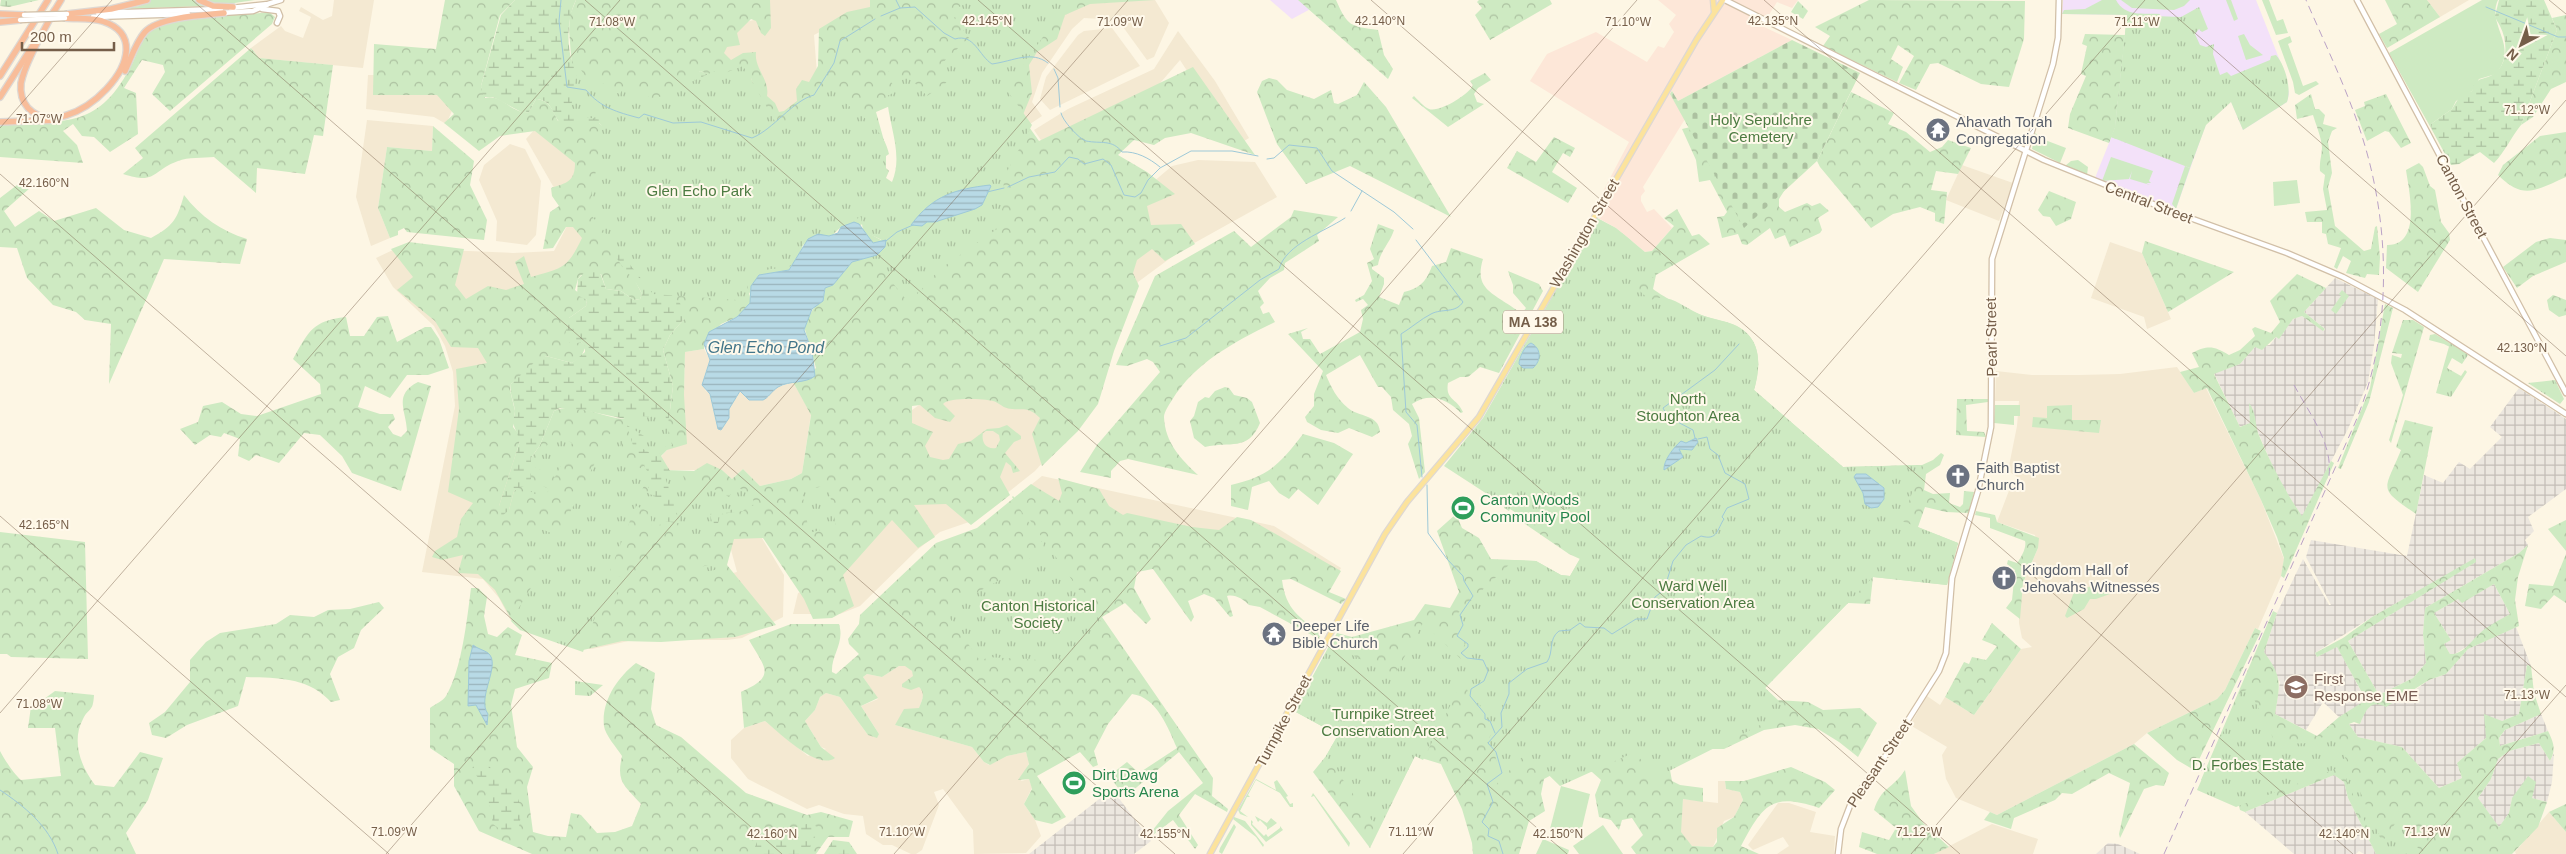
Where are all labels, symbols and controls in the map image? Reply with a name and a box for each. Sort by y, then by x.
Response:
text: 42.145°N [962,14,1012,28]
text: 42.140°N [1355,14,1405,28]
text: 42.135°N [1748,14,1798,28]
text: 71.08°W [589,15,636,29]
text: 71.09°W [1097,15,1144,29]
text: 71.10°W [1605,15,1652,29]
text: 71.11°W [2114,15,2160,29]
scale bar [22,20,115,52]
north arrow [2496,20,2546,70]
text: 200 m [30,28,72,45]
text: N [2503,45,2522,64]
text: 71.12°W [2504,103,2551,117]
park label: Holy Sepulchre Cemetery [1710,111,1812,145]
text: 71.07°W [16,112,63,126]
place label: Ahavath Torah Congregation [1956,113,2052,147]
temple icon: Ahavath Torah Congregation [1925,117,1951,143]
street label: Canton Street [2433,151,2492,242]
street label: Washington Street [1546,175,1622,290]
text: 42.160°N [19,176,69,190]
street label: Central Street [2103,177,2196,227]
park label: Glen Echo Park [646,182,752,199]
street label: Pearl Street [1982,296,2000,377]
road number: MA 138 [1503,311,1563,334]
water label: Glen Echo Pond [708,339,825,356]
text: 42.130°N [2497,341,2547,355]
park label: North Stoughton Area [1636,390,1740,424]
place label: Faith Baptist Church [1976,459,2060,493]
church icon: Faith Baptist Church [1945,463,1971,489]
place label: Canton Woods Community Pool [1480,491,1590,525]
sports icon: Canton Woods Community Pool [1450,495,1476,521]
text: 42.165°N [19,518,69,532]
place label: Kingdom Hall of Jehovahs Witnesses [2022,561,2160,595]
church icon: Kingdom Hall of Jehovahs Witnesses [1991,565,2017,591]
park label: Ward Well Conservation Area [1631,577,1755,611]
park label: Canton Historical Society [981,597,1095,631]
place label: Deeper Life Bible Church [1292,617,1378,651]
temple icon: Deeper Life Bible Church [1261,621,1287,647]
place label: First Response EME [2314,670,2418,704]
street label: Turnpike Street [1252,671,1315,770]
school or university icon: First Response EME [2283,674,2309,700]
text: 71.13°W [2504,688,2551,702]
text: 71.08°W [16,697,63,711]
park label: Turnpike Street Conservation Area [1321,705,1445,739]
street label: Pleasant Street [1843,715,1915,810]
park label: D. Forbes Estate [2192,756,2304,773]
place label: Dirt Dawg Sports Arena [1092,766,1179,800]
sports icon: Dirt Dawg Sports Arena [1061,770,1087,796]
text: 71.09°W [371,825,418,839]
text: 71.10°W [879,825,926,839]
text: 71.11°W [1388,825,1434,839]
text: 71.12°W [1896,825,1943,839]
text: 71.13°W [2404,825,2451,839]
text: 42.160°N [747,827,797,841]
text: 42.155°N [1140,827,1190,841]
text: 42.150°N [1533,827,1583,841]
text: 42.140°N [2319,827,2369,841]

